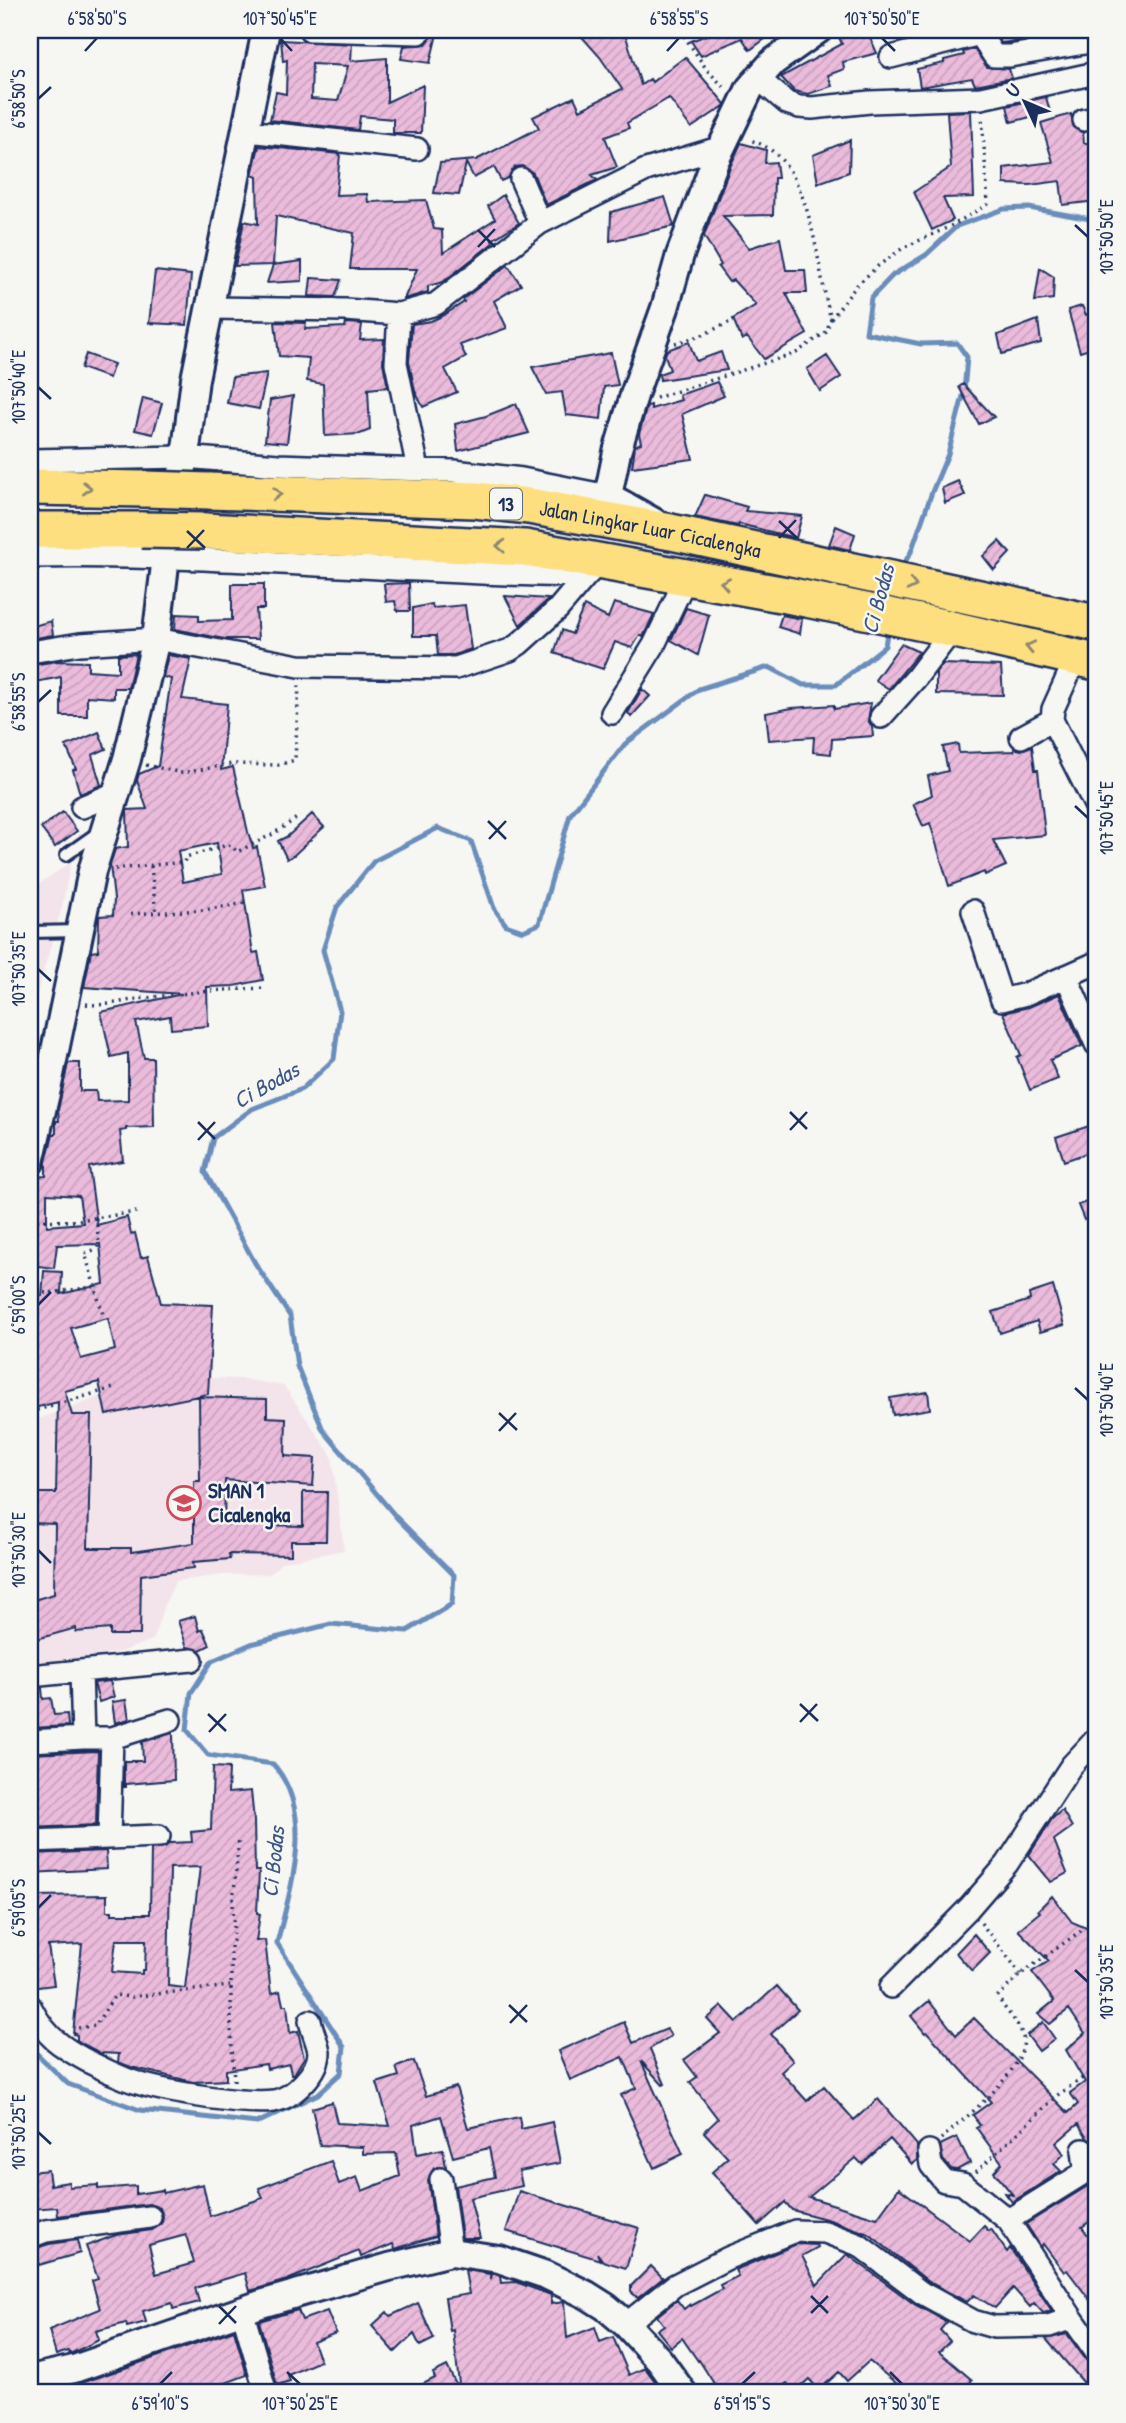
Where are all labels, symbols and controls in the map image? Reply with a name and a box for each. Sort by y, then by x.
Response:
text: 6°58'50"S [67,6,127,31]
text: 107°50'45"E [243,6,317,31]
text: 6°58'55"S [650,6,708,31]
text: 107°50'50"E [844,6,920,31]
north arrow [990,66,1060,136]
text: 6°58'50"S [6,69,31,129]
text: U [1000,77,1026,103]
text: 107°50'50"E [1094,199,1119,275]
text: 107°50'40"E [6,350,31,424]
one-way arrow [82,480,93,496]
one-way arrow [272,486,283,501]
road number: 13 [490,489,522,520]
street label: Jalan Lingkar Luar Cicalengka [537,493,764,565]
one-way arrow [495,539,506,554]
water label: Ci Bodas [853,559,902,637]
one-way arrow [906,576,918,591]
one-way arrow [719,577,731,592]
one-way arrow [1024,641,1036,655]
text: 6°58'55"S [6,673,31,731]
text: 107°50'45"E [1094,781,1119,855]
text: 107°50'35"E [6,931,31,1007]
water label: Ci Bodas [227,1053,306,1115]
text: 6°59'00"S [6,1276,31,1334]
text: 107°50'40"E [1094,1363,1119,1437]
place label: SMAN 1 Cicalengka [208,1476,291,1530]
school or university icon: SMAN 1 Cicalengka [165,1484,203,1522]
text: 107°50'30"E [6,1512,31,1588]
water label: Ci Bodas [253,1823,292,1899]
text: 6°59'05"S [6,1879,31,1937]
text: 107°50'35"E [1094,1944,1119,2020]
text: 107°50'25"E [6,2094,31,2170]
text: 6°59'10"S [132,2391,188,2416]
text: 107°50'25"E [262,2391,338,2416]
text: 6°59'15"S [714,2391,770,2416]
text: 107°50'30"E [864,2391,940,2416]

